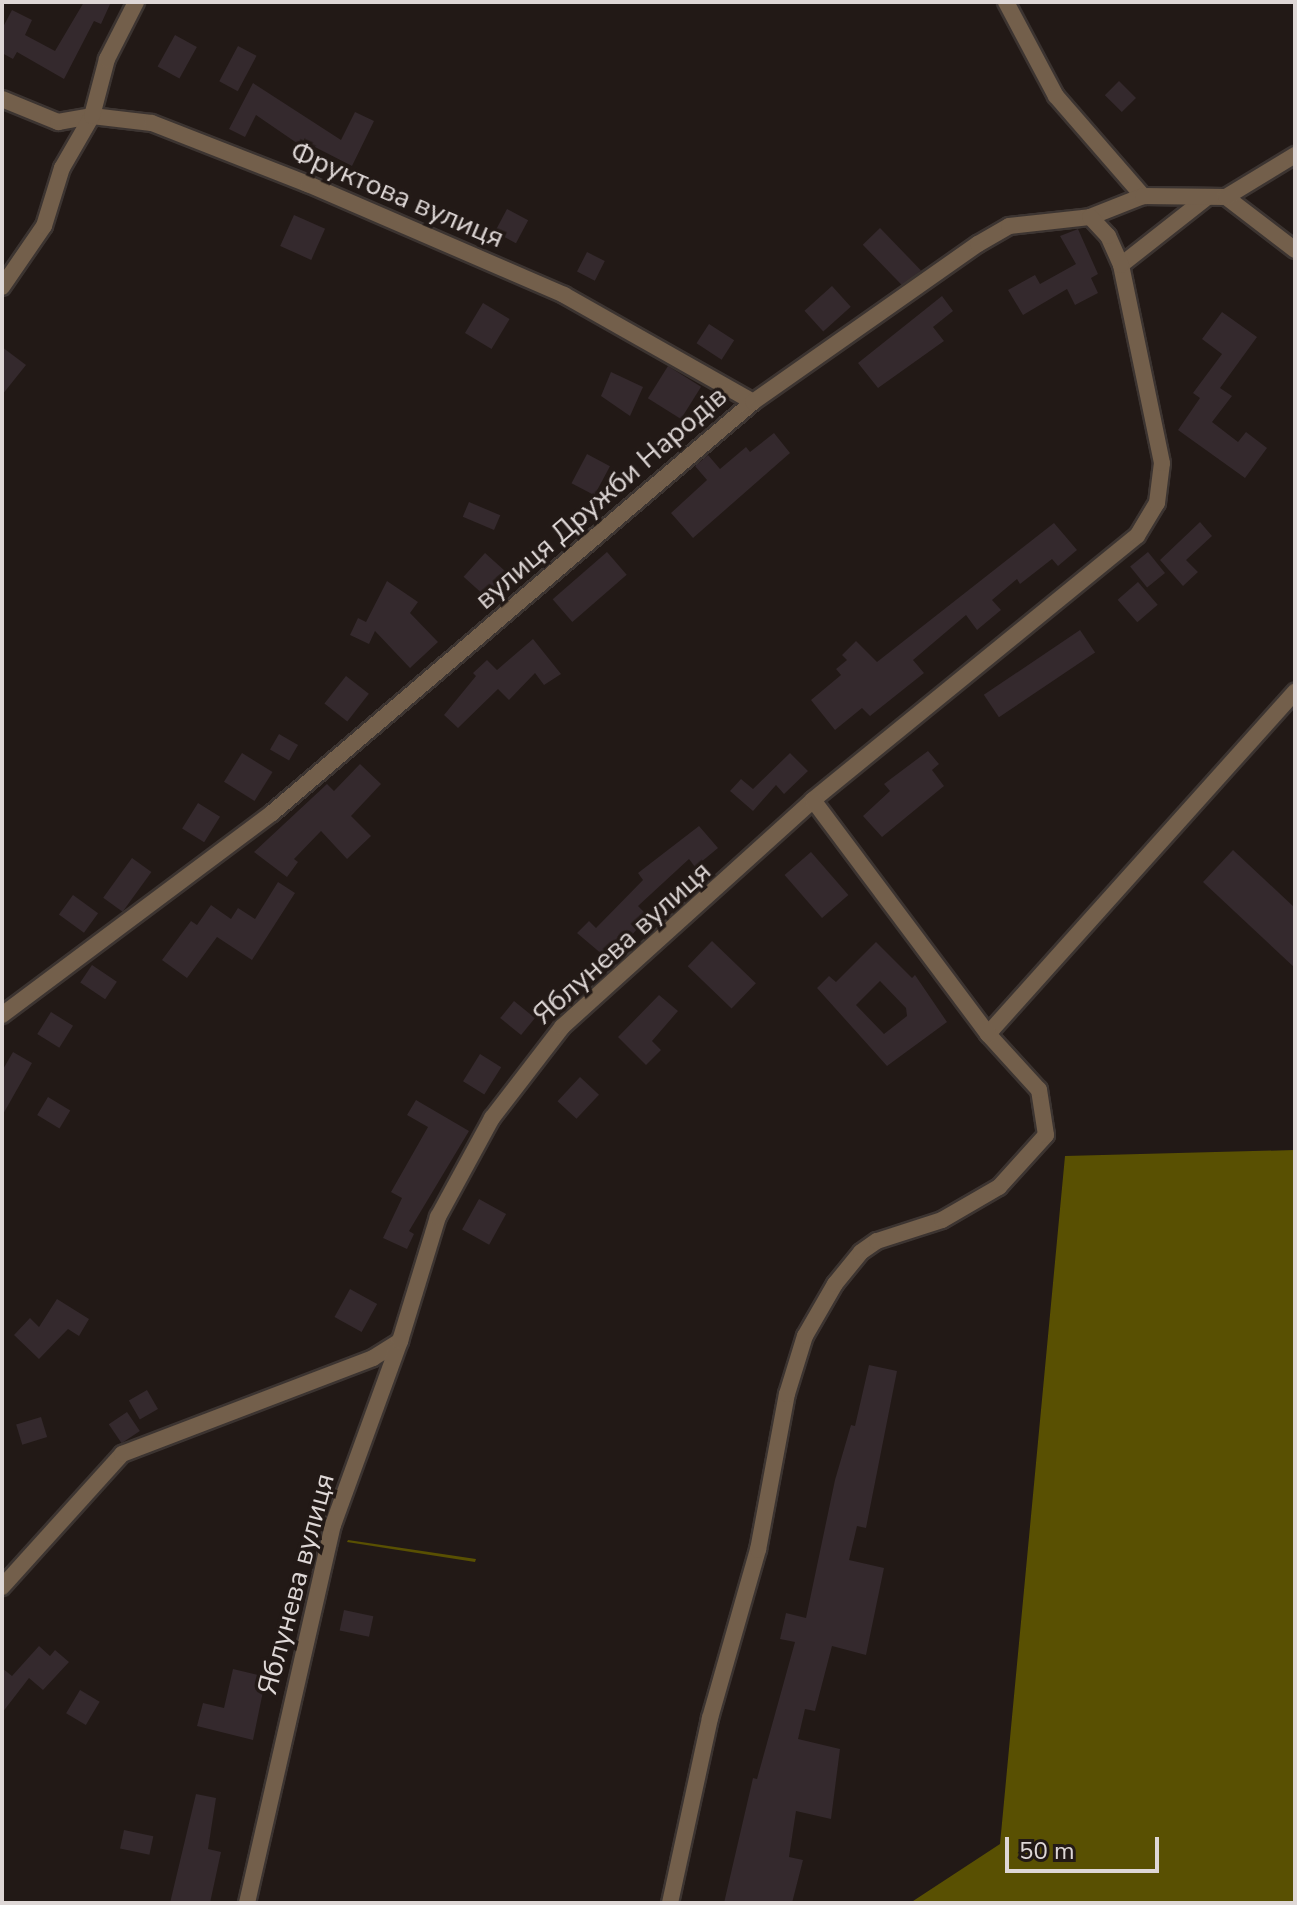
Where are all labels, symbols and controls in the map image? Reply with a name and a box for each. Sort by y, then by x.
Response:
street label: Фруктова вулиця [285,135,509,255]
street label: вулиця Дружби Народів [468,380,734,616]
street label: Яблунева вулиця [526,854,718,1032]
street label: Яблунева вулиця [250,1470,342,1698]
scale bar [1009,1821,1163,1871]
text: 50 m [1019,1835,1075,1867]

